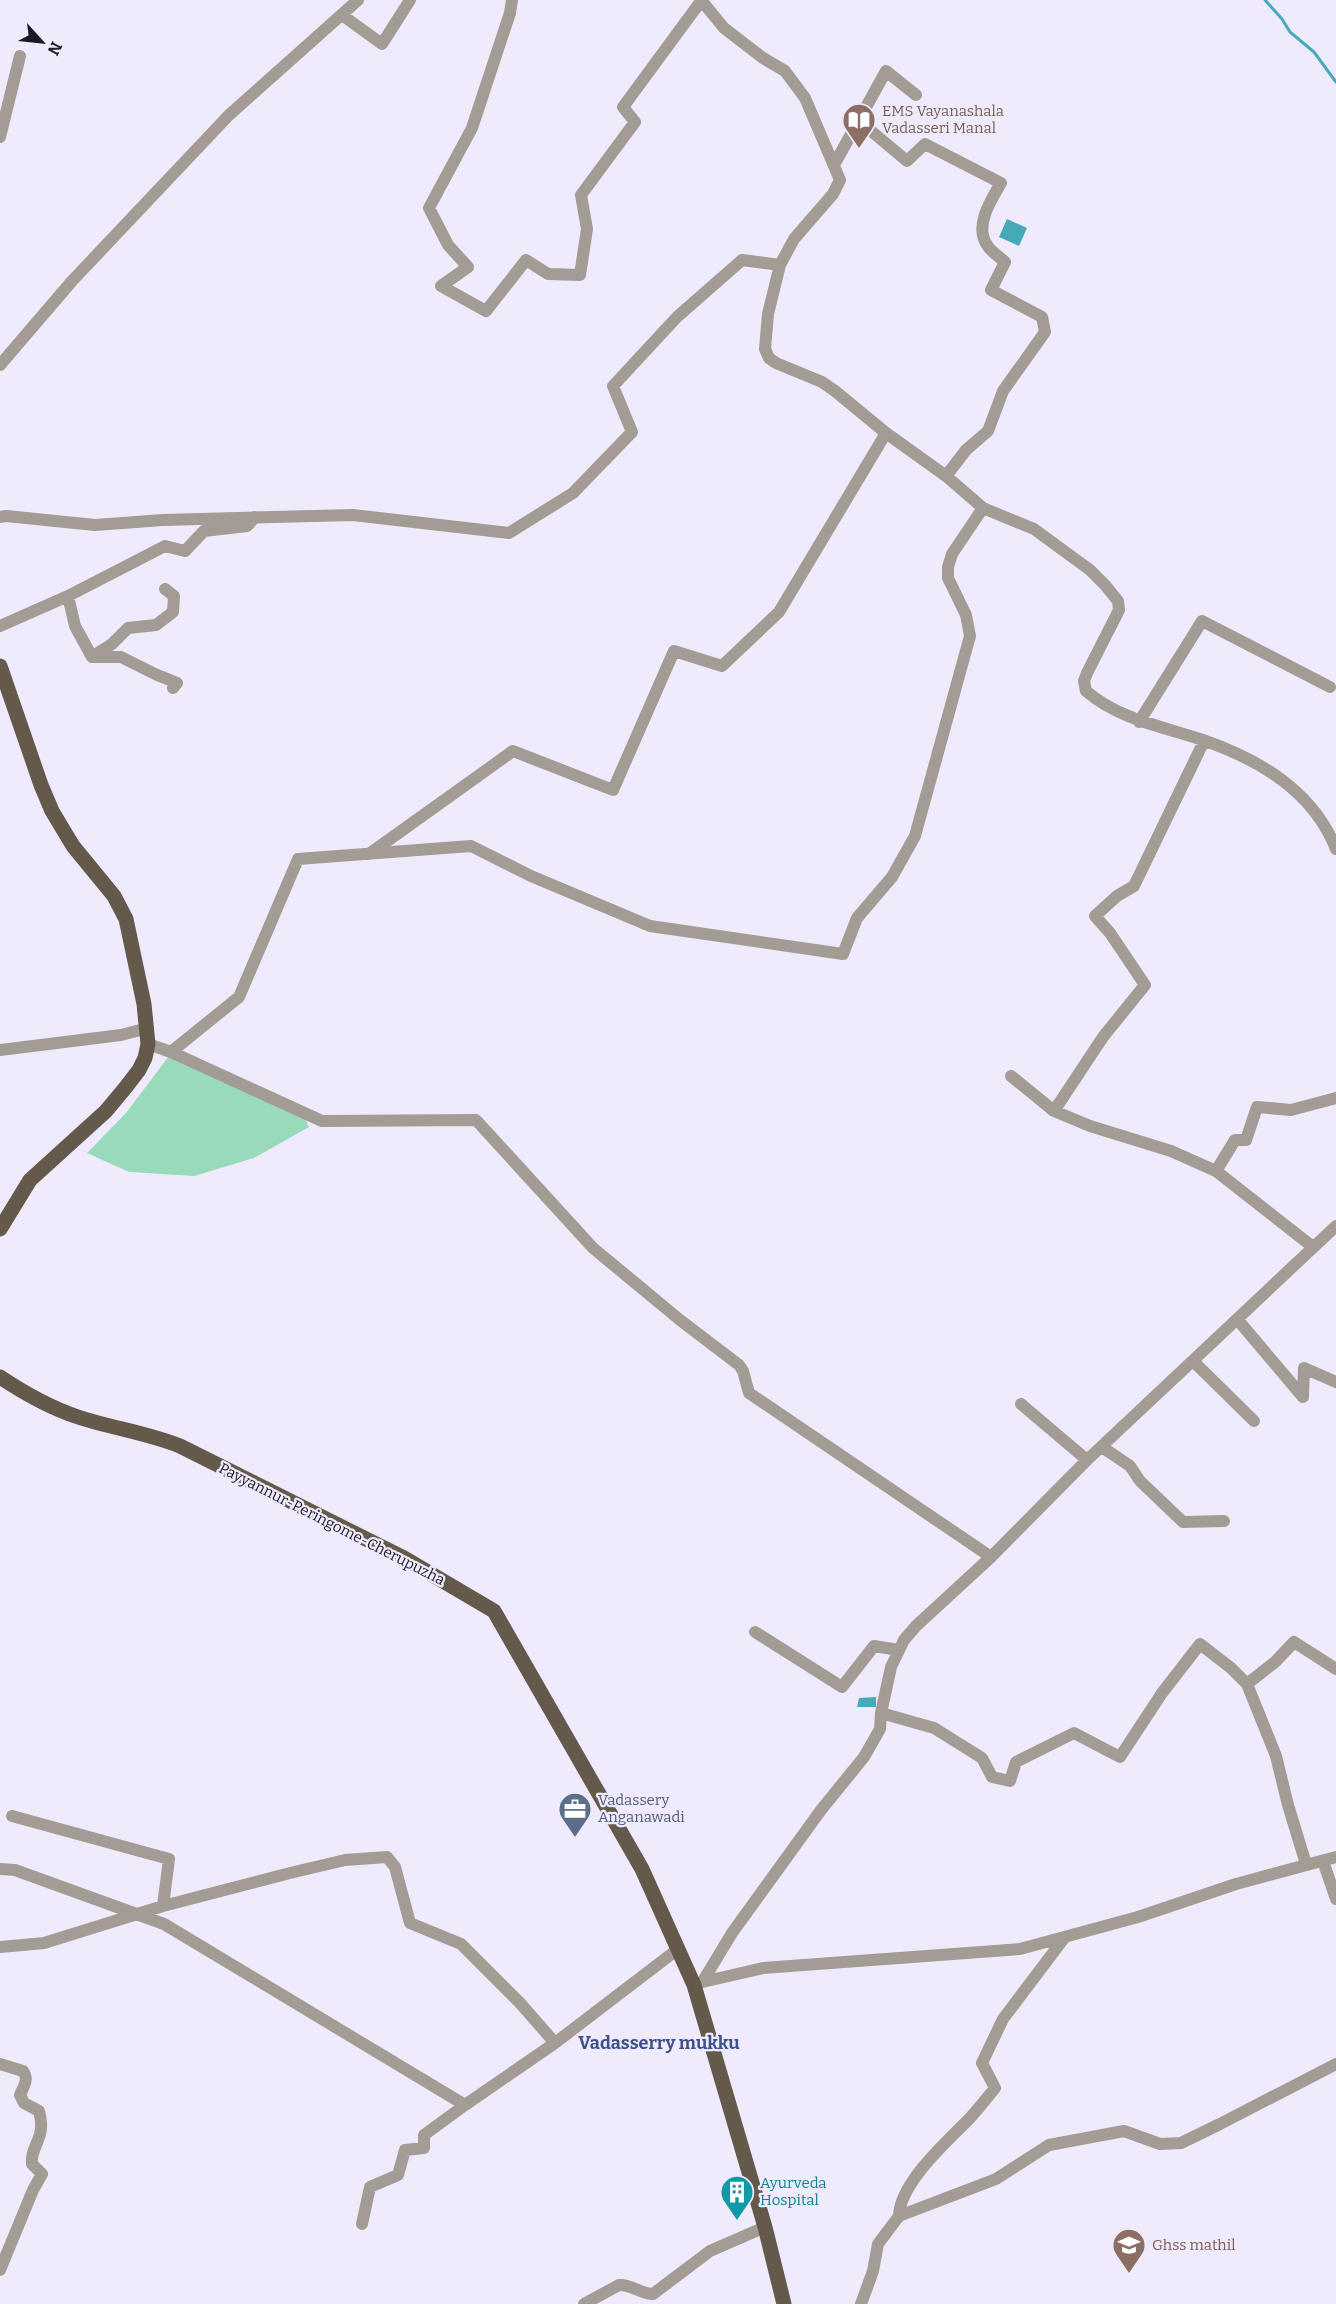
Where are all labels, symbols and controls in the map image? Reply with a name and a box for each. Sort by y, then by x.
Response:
north arrow [12,12,72,72]
text: N [44,39,66,58]
library icon: EMS Vayanashala Vadasseri Manal [841,102,877,149]
place label: EMS Vayanashala Vadasseri Manal [882,102,1004,137]
street label: Payyannur-Peringome-Cherupuzha [216,1459,448,1589]
office icon: Vadassery Anganawadi [557,1791,593,1838]
place label: Vadassery Anganawadi [598,1791,685,1826]
district label: Vadasserry mukku [578,2032,740,2054]
building icon: Ayurveda Hospital [719,2174,755,2221]
place label: Ayurveda Hospital [760,2174,827,2209]
school or university icon: Ghss mathil [1111,2227,1147,2274]
place label: Ghss mathil [1152,2236,1235,2254]

